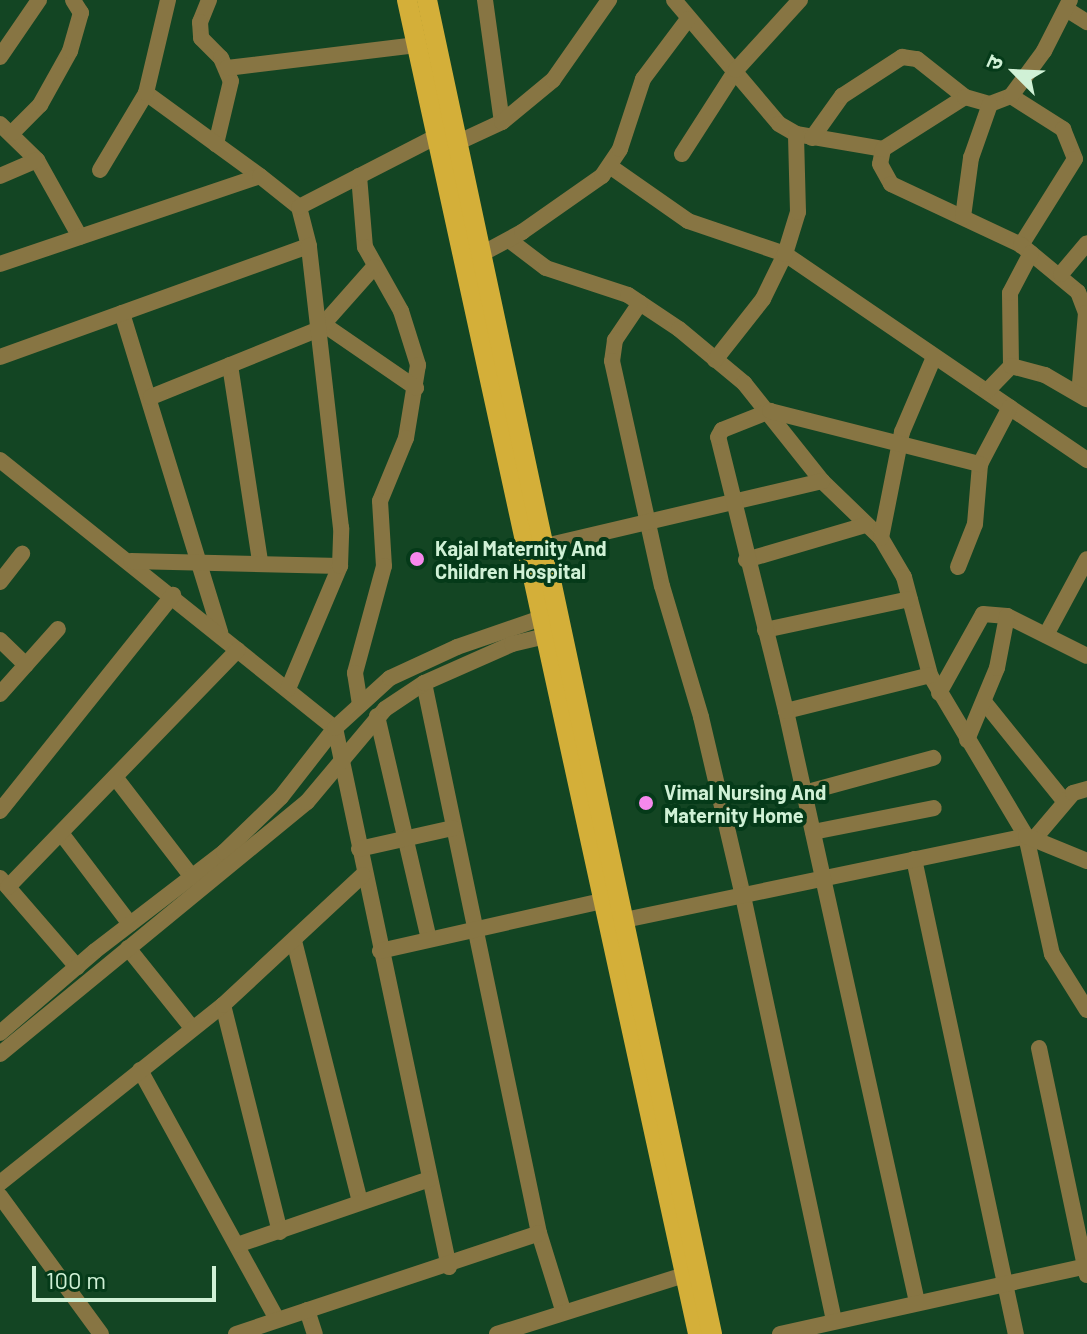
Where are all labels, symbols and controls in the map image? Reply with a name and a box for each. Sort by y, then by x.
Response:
north arrow [975,32,1055,112]
text: उ [979,51,1008,73]
place label: Kajal Maternity And Children Hospital [435,536,607,583]
marker: Kajal Maternity And Children Hospital [406,548,428,570]
place label: Vimal Nursing And Maternity Home [664,780,826,827]
marker: Vimal Nursing And Maternity Home [635,792,657,814]
scale bar [36,1250,220,1300]
text: 100 m [46,1265,106,1294]

